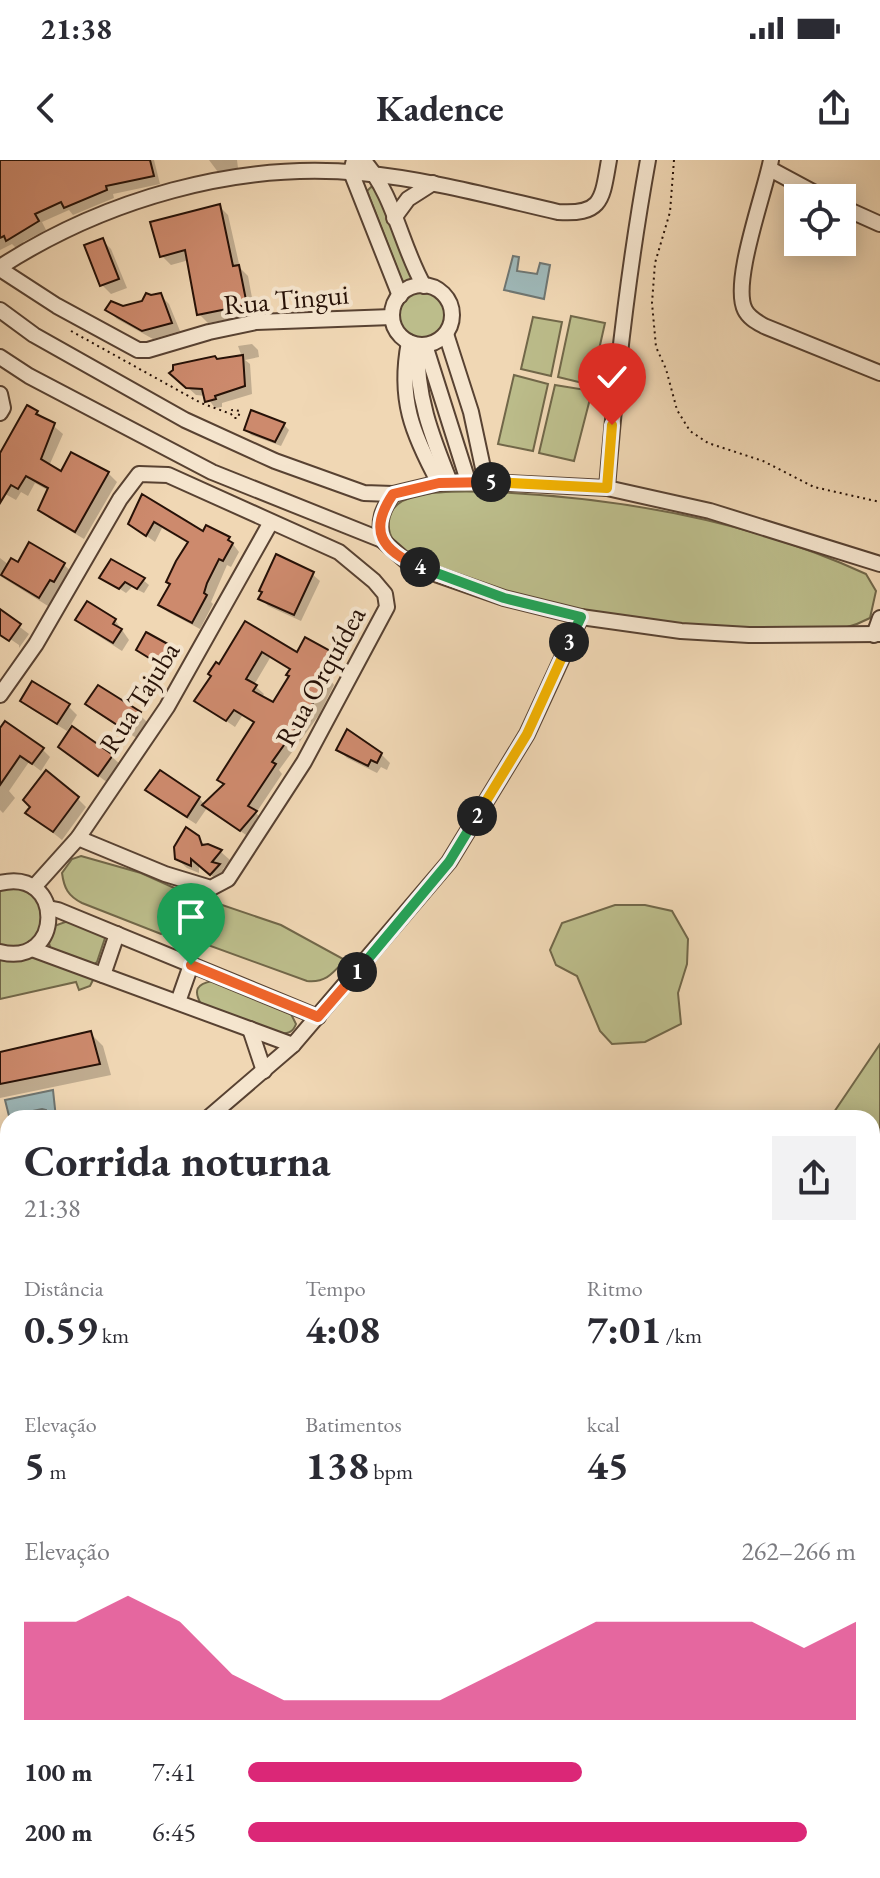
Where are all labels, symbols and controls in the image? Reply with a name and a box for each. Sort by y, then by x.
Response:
text: 21:38 [40,9,112,48]
text: Kadence [376,85,504,132]
icon: back [24,86,68,130]
icon: share [812,86,856,130]
map controls [784,184,856,256]
button: locate [784,184,856,256]
street label: Rua Tingui [222,276,350,322]
pin [578,343,646,425]
icon: check [590,355,634,399]
pin: 5 [471,462,511,502]
text: 5 [485,467,497,496]
pin: 4 [400,547,440,587]
text: 4 [414,552,426,581]
street label: Rua Orquídea [267,599,374,752]
pin: 3 [549,622,589,662]
text: 3 [563,627,575,656]
street label: Rua Tajuba [91,634,188,759]
pin: 2 [457,796,497,836]
text: 2 [471,801,483,830]
pin [157,883,225,965]
icon: arrive [169,895,213,939]
pin: 1 [337,952,377,992]
text: 1 [351,957,363,986]
text: Corrida noturna [24,1132,331,1189]
button: share [772,1136,856,1220]
text: 21:38 [24,1191,80,1225]
text: Distância [24,1274,104,1303]
text: Tempo [305,1274,366,1303]
text: Ritmo [587,1274,643,1303]
text: 0.59 [24,1303,97,1355]
text: 4:08 [305,1303,380,1355]
text: 7:01 [587,1303,661,1355]
text: km [97,1321,129,1350]
text: /km [661,1321,702,1350]
text: Elevação [24,1410,97,1439]
text: Batimentos [305,1410,402,1439]
text: kcal [587,1410,620,1439]
text: 5 [24,1439,45,1491]
text: 138 [305,1439,369,1491]
text: 45 [587,1439,629,1491]
text: m [45,1457,67,1486]
text: bpm [369,1457,413,1486]
text: Elevação [24,1534,110,1568]
text: 262–266 m [741,1534,856,1568]
text: 100 m [24,1755,92,1789]
text: 7:41 [152,1755,196,1789]
text: 200 m [24,1815,92,1849]
text: 6:45 [152,1815,196,1849]

